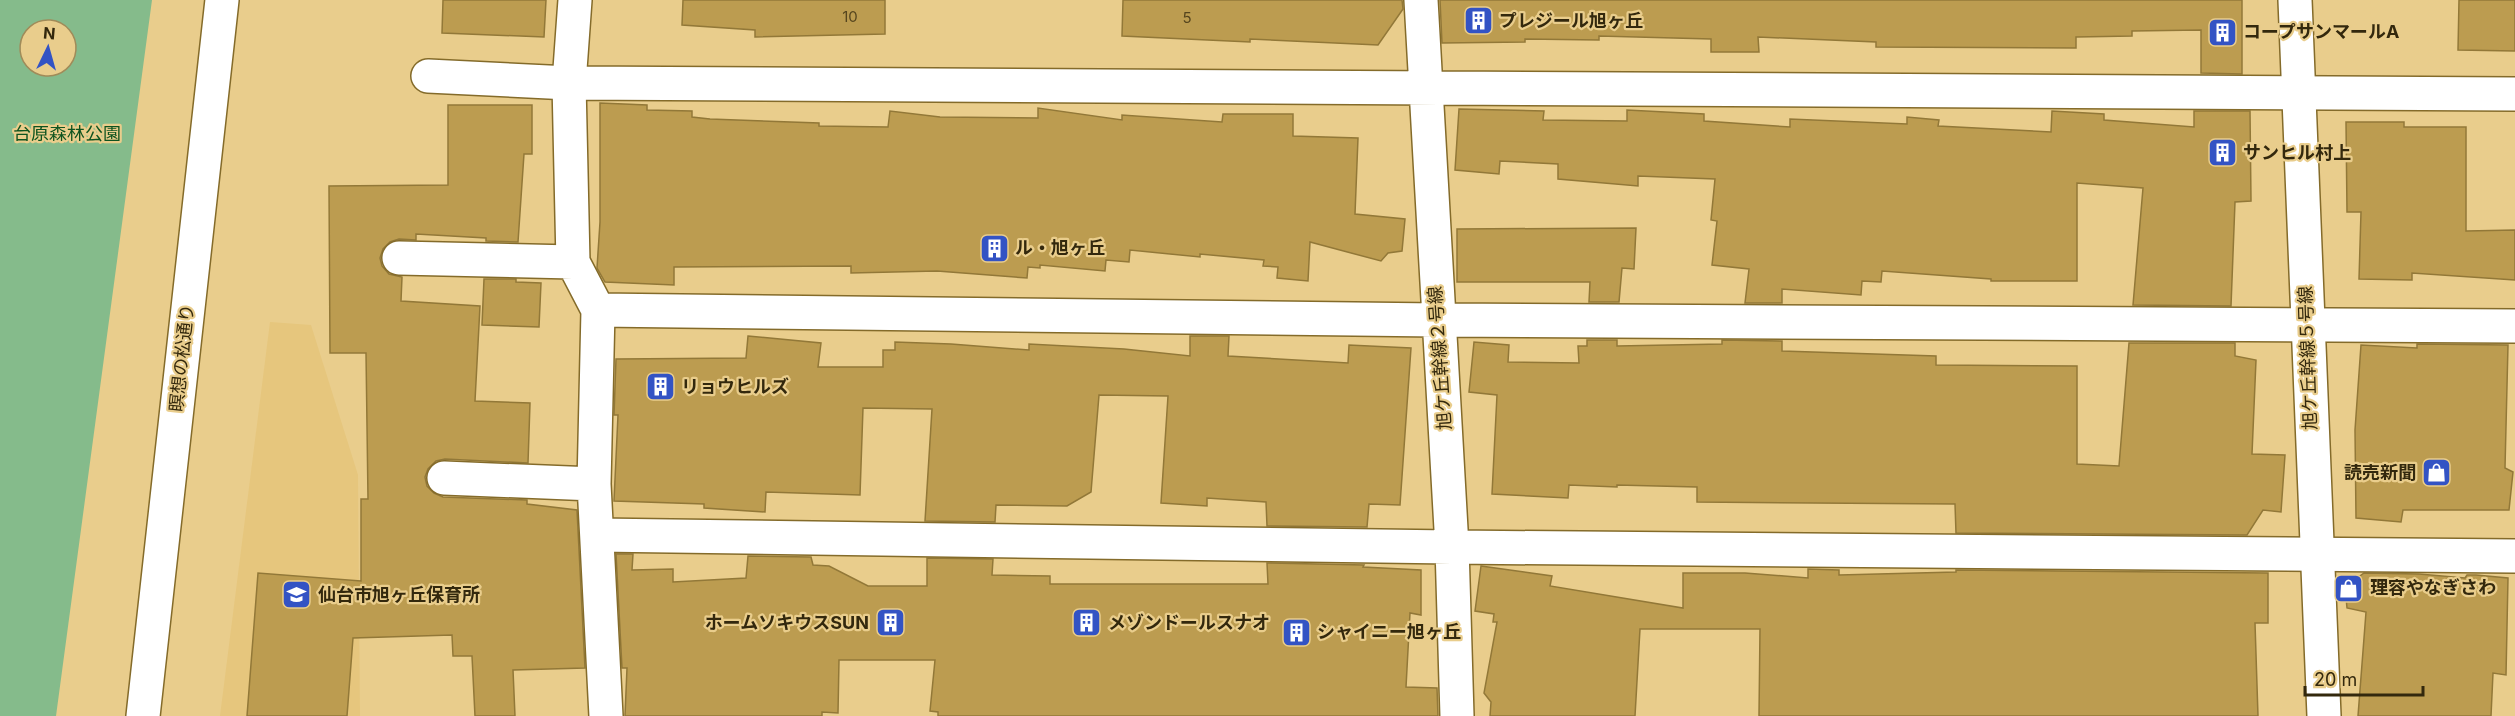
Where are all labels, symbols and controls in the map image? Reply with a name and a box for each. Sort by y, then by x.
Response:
building icon: プレジール旭ヶ丘 [1462,5,1494,37]
house number: 10 [842,7,858,26]
house number: 5 [1182,8,1192,27]
place label: プレジール旭ヶ丘 [1499,10,1643,31]
building icon: コープサンマールA [2206,16,2238,48]
north arrow [18,18,78,78]
place label: コープサンマールA [2243,21,2399,42]
text: N [42,23,56,44]
park label: 台原森林公園 [13,123,121,144]
building icon: サンヒル村上 [2206,137,2238,169]
place label: サンヒル村上 [2243,142,2351,163]
building icon: ル・旭ヶ丘 [978,232,1010,264]
place label: ル・旭ヶ丘 [1015,237,1105,258]
street label: 旭ケ丘幹線２号線 [1424,285,1455,431]
street label: 旭ケ丘幹線５号線 [2294,286,2321,430]
street label: 瞑想の松通り [165,303,198,413]
building icon: リョウヒルズ [644,371,676,403]
place label: リョウヒルズ [681,376,789,397]
shop icon: 読売新聞 [2421,457,2453,489]
place label: 読売新聞 [2344,462,2416,483]
shop icon: 理容やなぎさわ [2333,572,2365,604]
place label: 理容やなぎさわ [2370,577,2496,598]
school or university icon: 仙台市旭ヶ丘保育所 [281,579,313,611]
place label: 仙台市旭ヶ丘保育所 [318,584,480,605]
building icon: ホームソキウスSUN [874,607,906,639]
building icon: メゾンドールスナオ [1071,607,1103,639]
place label: ホームソキウスSUN [705,612,869,633]
place label: メゾンドールスナオ [1108,612,1270,633]
building icon: シャイニー旭ヶ丘 [1280,616,1312,648]
place label: シャイニー旭ヶ丘 [1317,621,1461,642]
scale bar [2305,659,2424,697]
text: 20 m [2314,669,2357,690]

